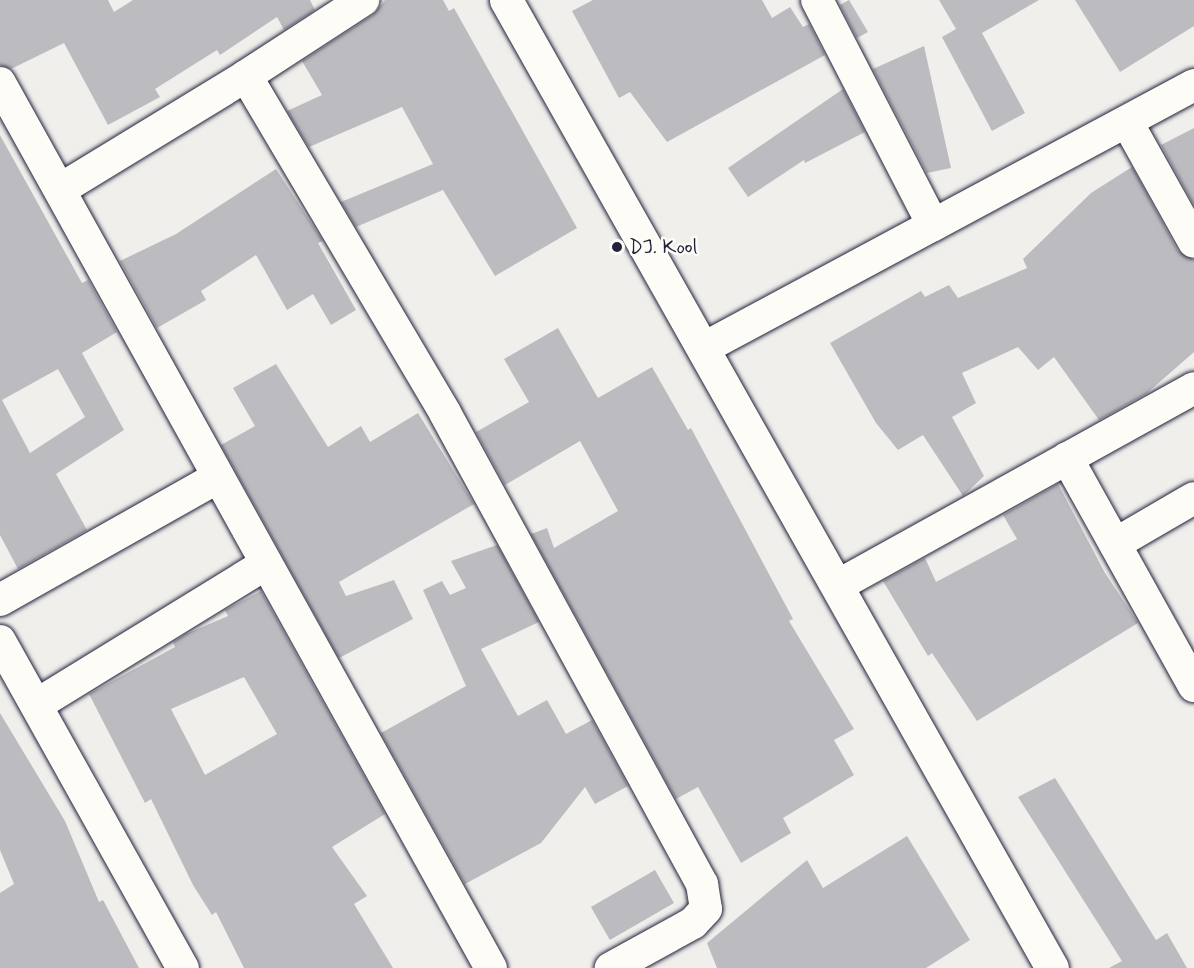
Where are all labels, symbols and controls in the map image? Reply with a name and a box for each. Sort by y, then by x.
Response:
place label: DJ. Kool [629,235,697,259]
marker: DJ. Kool [610,240,624,254]

